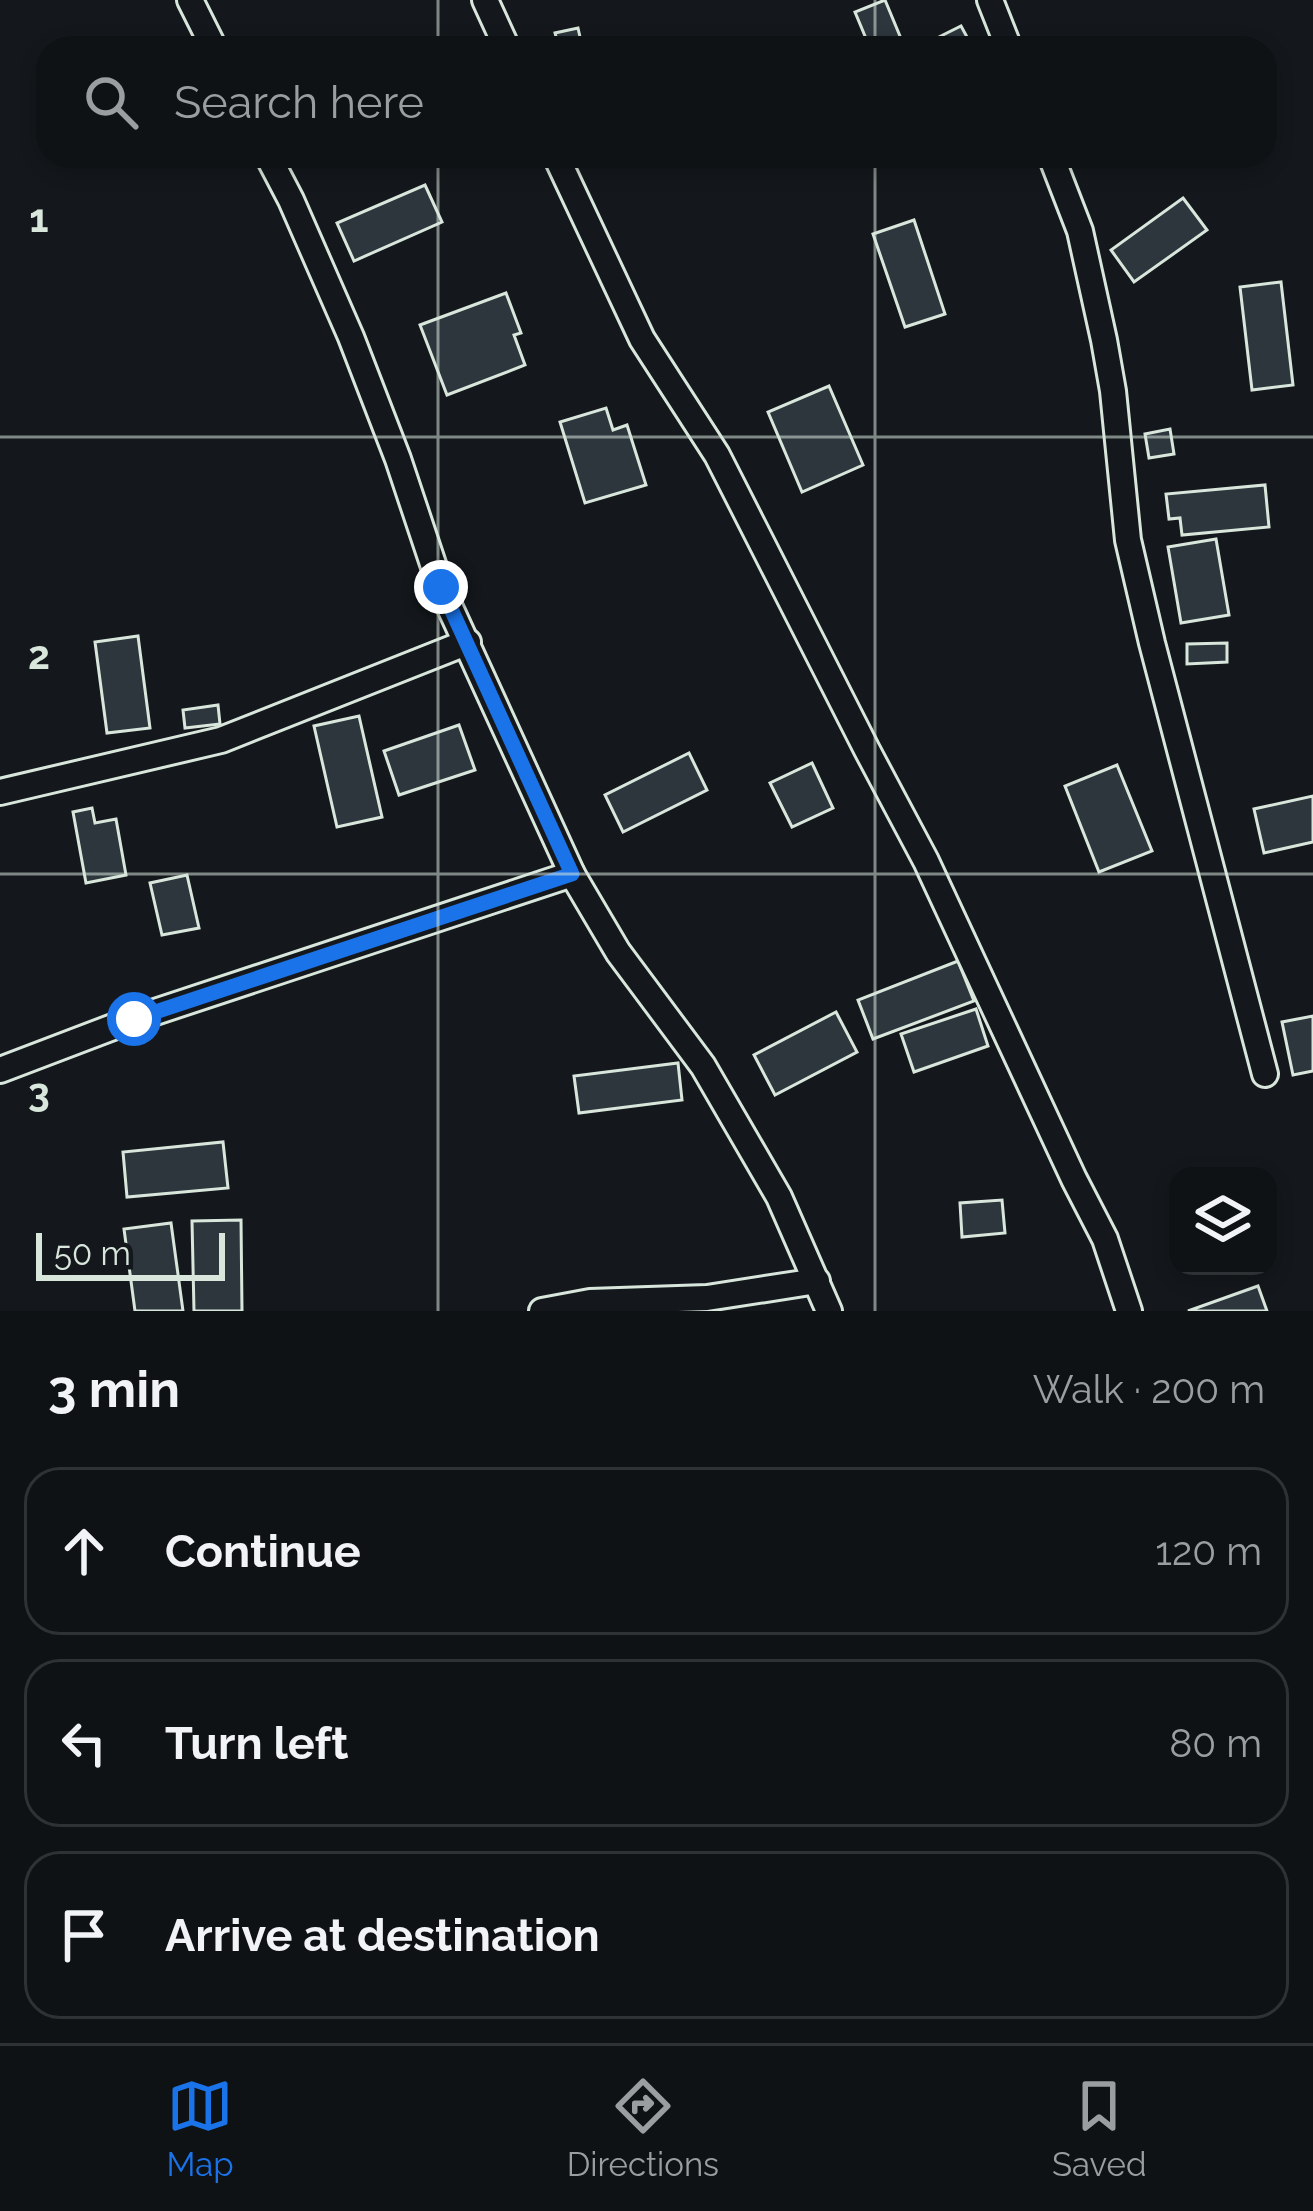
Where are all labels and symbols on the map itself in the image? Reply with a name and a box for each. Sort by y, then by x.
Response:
text: 1 [29,195,49,241]
route end [414,560,468,614]
text: 2 [28,632,50,678]
route start [107,992,161,1046]
text: 3 [28,1069,50,1115]
scale bar [36,1227,225,1280]

